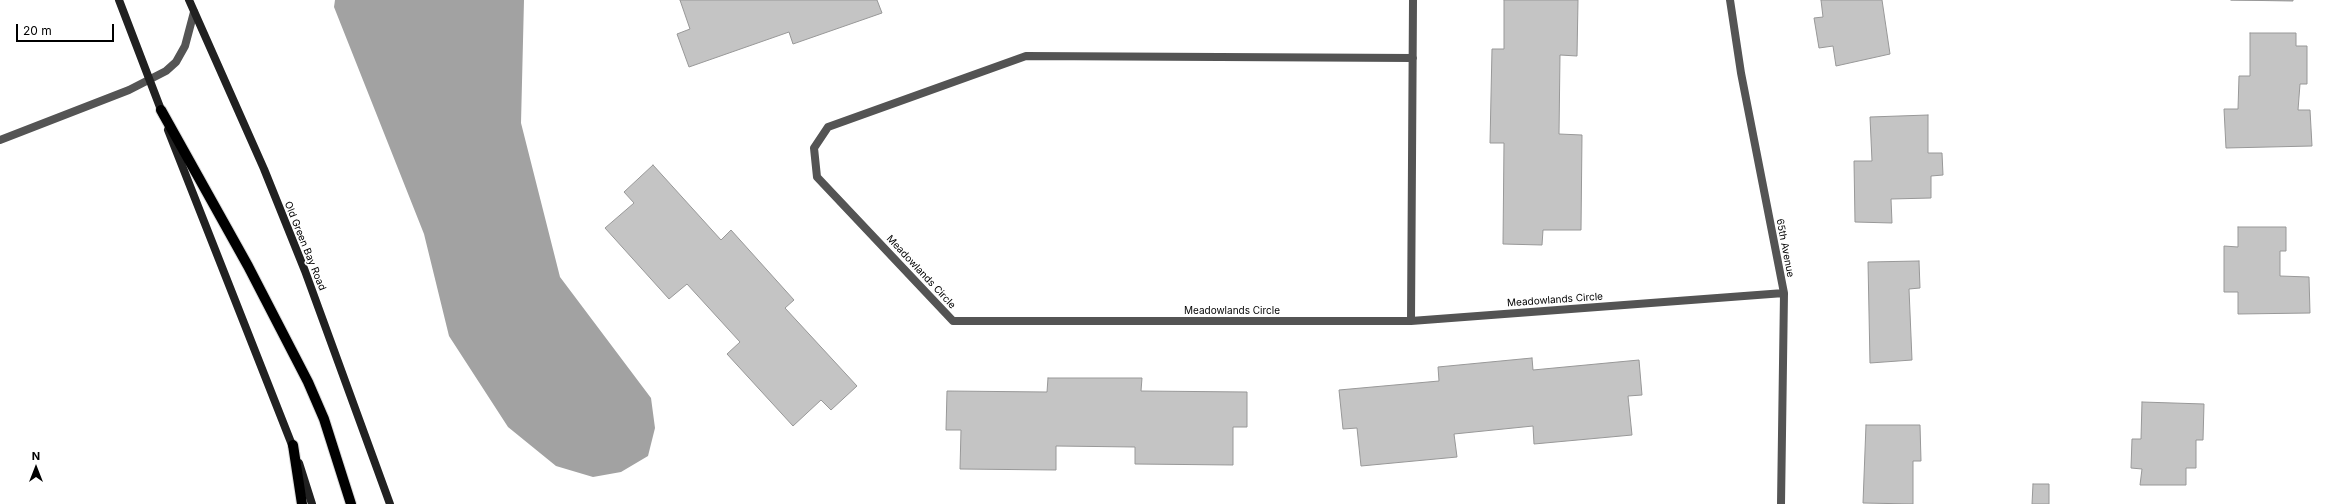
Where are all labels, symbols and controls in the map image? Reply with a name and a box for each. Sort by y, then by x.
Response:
scale bar [18,16,116,42]
text: 20 m [23,23,52,38]
street label: Old Green Bay Road [282,200,328,292]
street label: 65th Avenue [1773,218,1797,278]
street label: Meadowlands Circle [884,233,958,311]
street label: Meadowlands Circle [1507,291,1603,309]
street label: Meadowlands Circle [1184,305,1280,317]
north arrow [16,448,56,488]
text: N [32,449,40,463]

